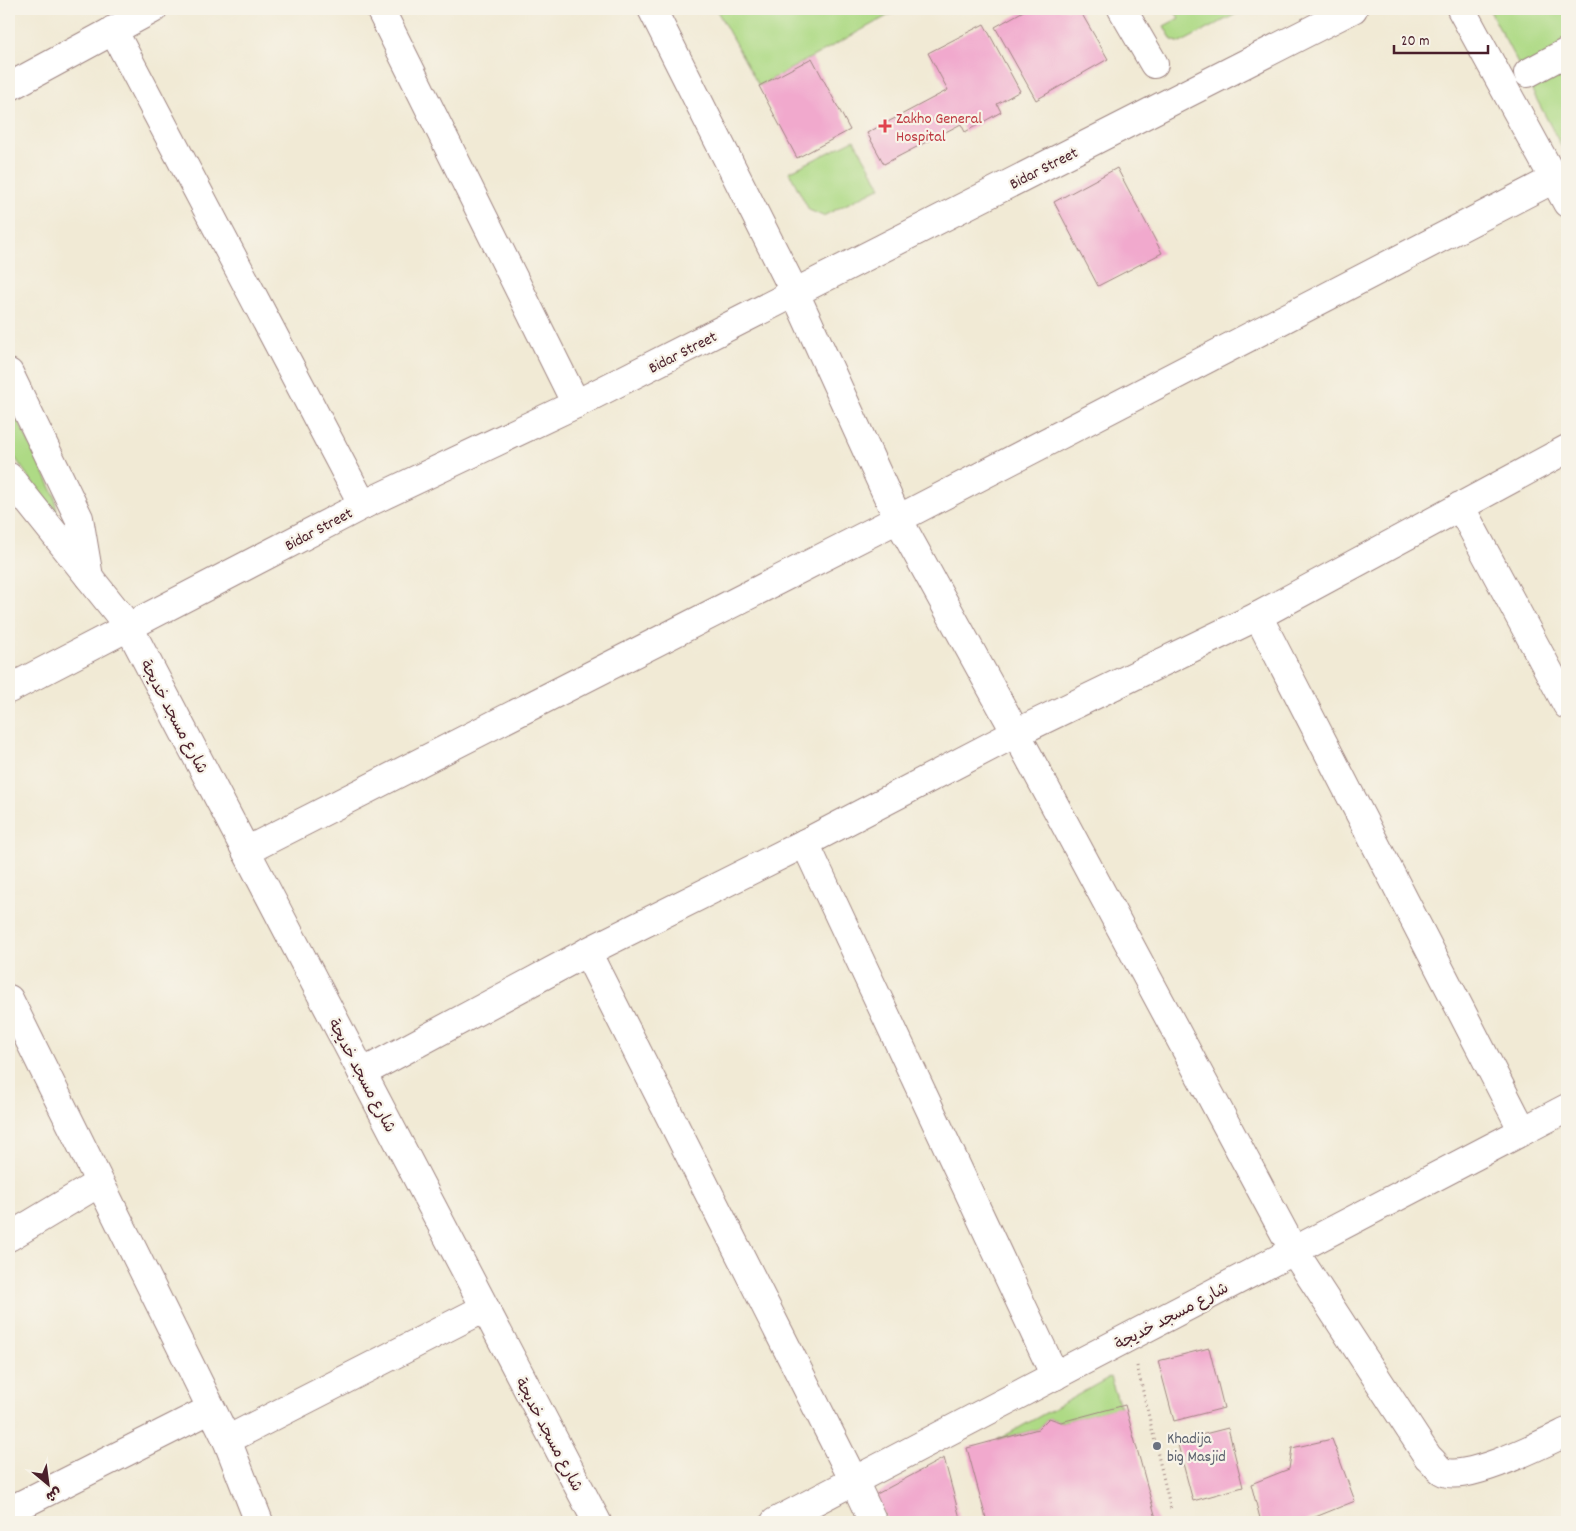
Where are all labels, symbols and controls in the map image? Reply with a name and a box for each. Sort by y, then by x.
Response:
scale bar [1394,22,1487,54]
text: 20 m [1401,31,1429,53]
place label: Zakho General Hospital [896,108,982,149]
marker: Zakho General Hospital [878,119,892,133]
street label: Bidar Street [1006,142,1082,196]
street label: Bidar Street [645,326,721,380]
street label: Bidar Street [281,503,357,558]
street label: شارع مسجد خديجة [133,656,212,778]
street label: شارع مسجد خديجة [321,1015,400,1137]
street label: شارع مسجد خديجة [1111,1278,1233,1357]
street label: شارع مسجد خديجة [508,1374,587,1496]
place label: Khadija big Masjid [1167,1428,1226,1469]
marker: Khadija big Masjid [1151,1440,1163,1452]
north arrow [22,1458,72,1508]
text: ش [42,1481,65,1506]

